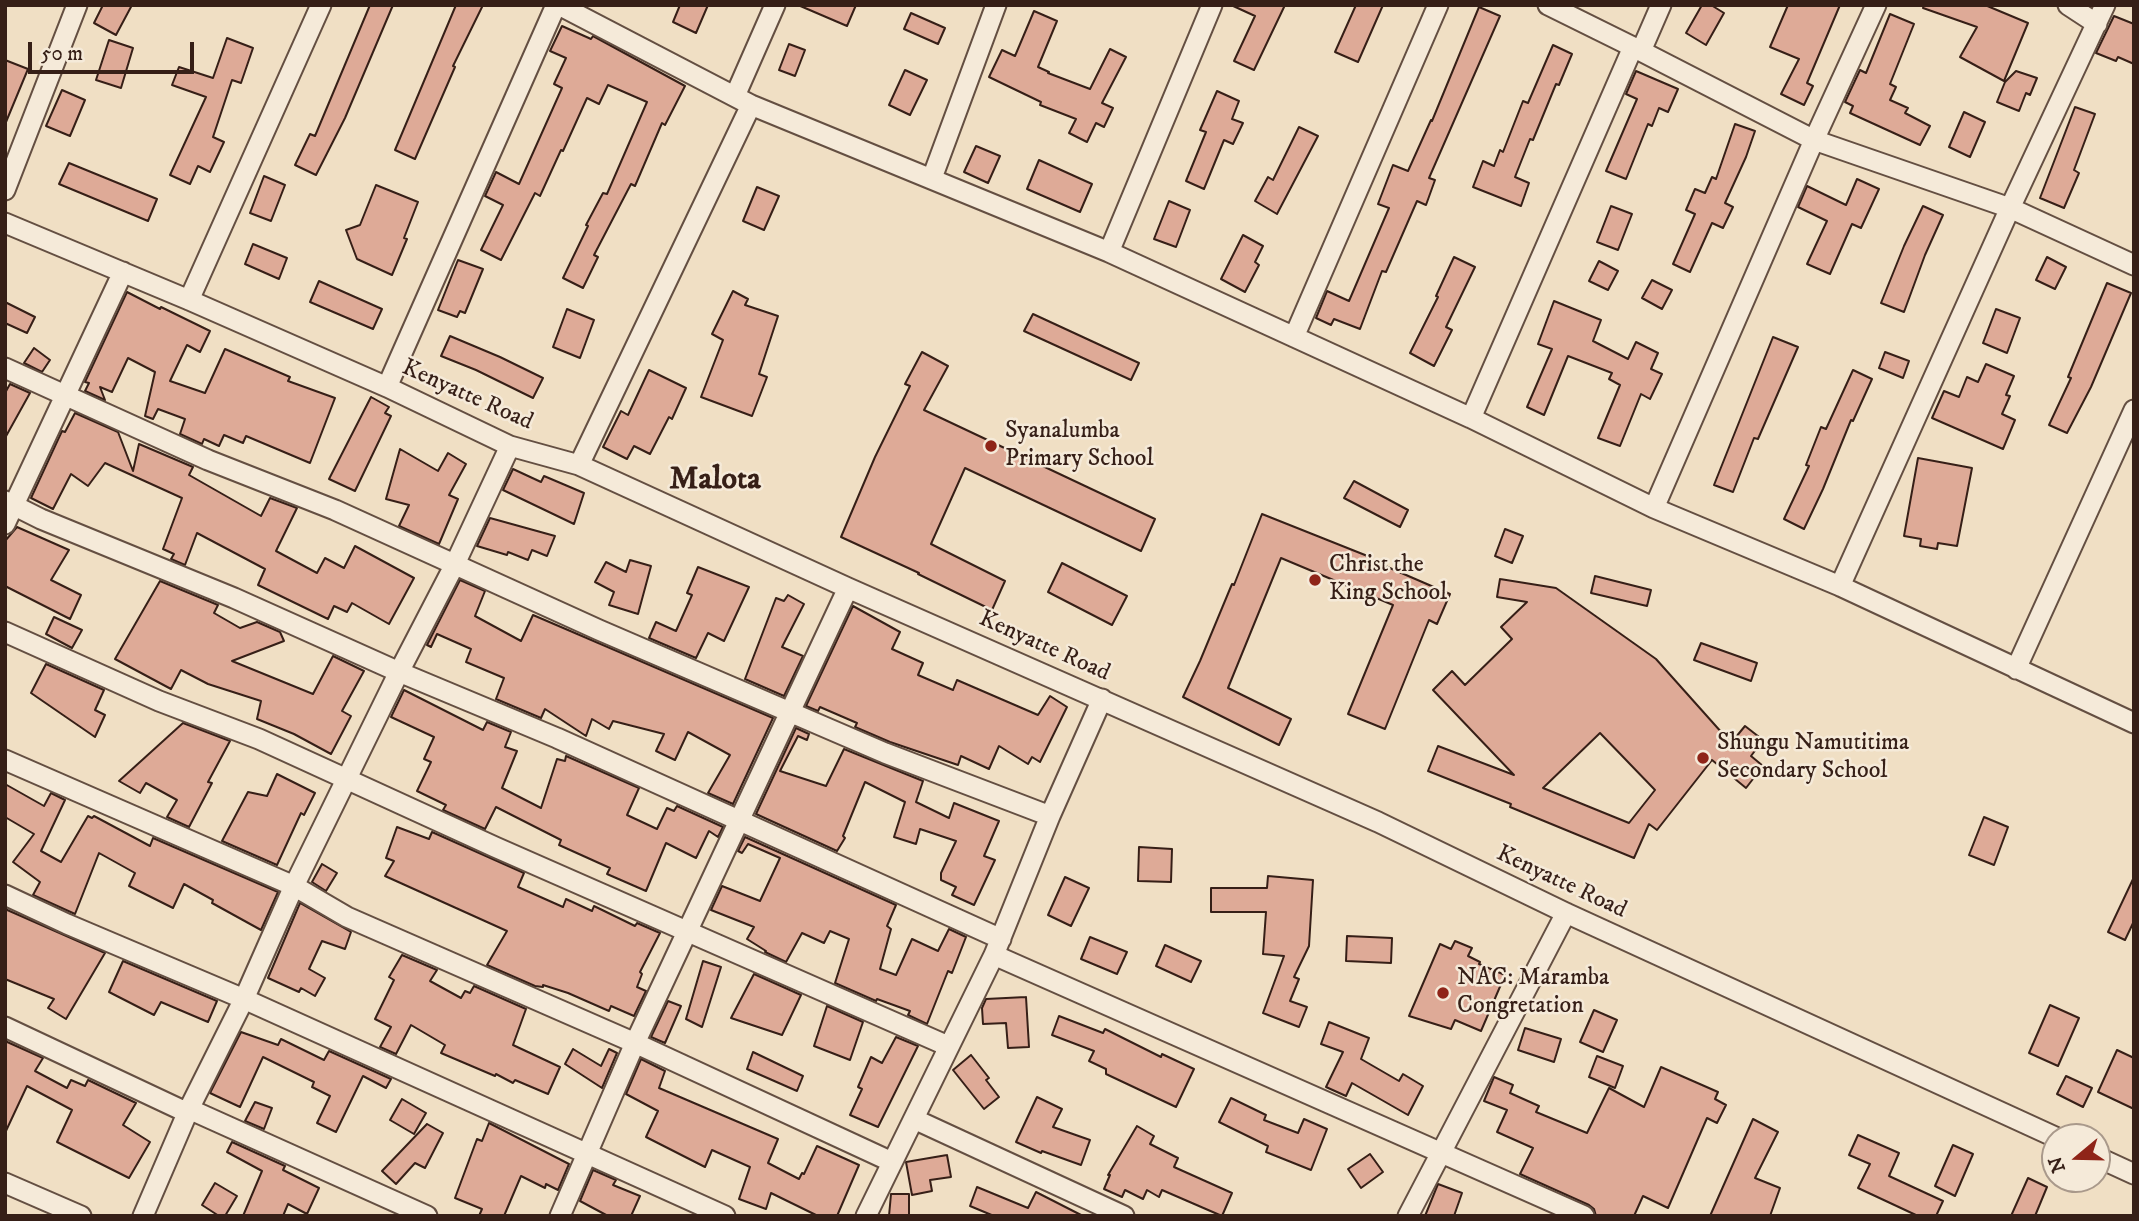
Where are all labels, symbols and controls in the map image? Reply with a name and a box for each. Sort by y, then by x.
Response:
scale bar [32,28,198,72]
text: 50 m [41,41,83,67]
street label: Kenyatte Road [397,354,537,438]
place label: Syanalumba Primary School [1005,418,1154,474]
marker: Syanalumba Primary School [983,438,999,454]
district label: Malota [669,462,761,500]
place label: Christ the King School [1329,552,1447,608]
marker: Christ the King School [1307,572,1323,588]
street label: Kenyatte Road [974,605,1114,689]
place label: Shungu Namutitima Secondary School [1717,730,1909,786]
marker: Shungu Namutitima Secondary School [1695,750,1711,766]
street label: Kenyatte Road [1491,840,1631,926]
place label: NAC: Maramba Congretation [1457,965,1609,1021]
marker: NAC: Maramba Congretation [1435,985,1451,1001]
north arrow [2041,1123,2111,1193]
text: N [2044,1153,2071,1175]

